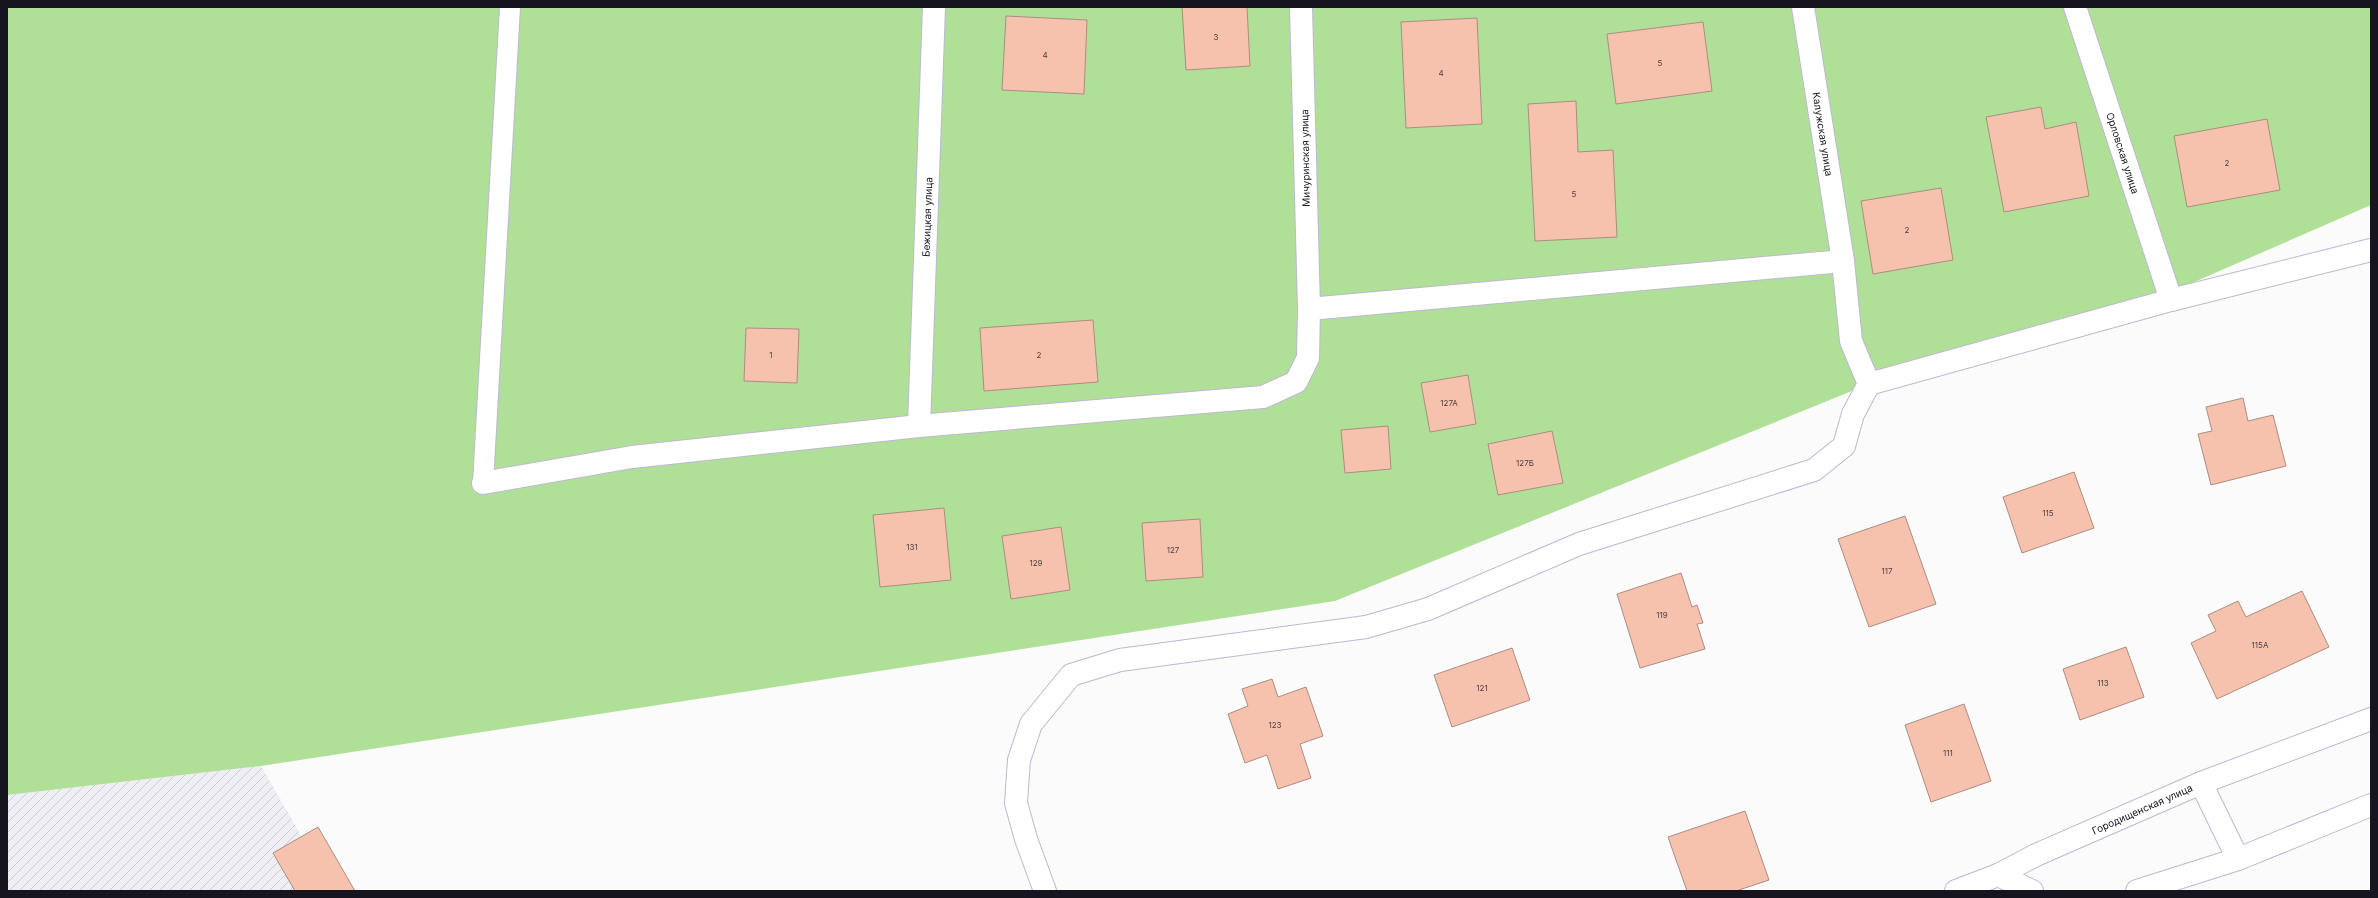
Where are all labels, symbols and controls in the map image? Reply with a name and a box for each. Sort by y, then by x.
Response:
house number: 3 [1214,32,1219,42]
house number: 4 [1042,50,1048,60]
house number: 5 [1658,58,1663,68]
house number: 4 [1438,68,1444,78]
street label: Калужская улица [1810,91,1836,177]
street label: Мичуринская улица [1298,109,1312,207]
street label: Орловская улица [2104,111,2142,195]
house number: 2 [2225,158,2230,168]
street label: Бежицкая улица [920,177,934,257]
house number: 5 [1572,189,1577,199]
house number: 2 [1905,225,1910,235]
house number: 1 [769,350,773,360]
house number: 2 [1037,350,1042,360]
house number: 127А [1440,398,1458,408]
house number: 127Б [1516,458,1534,468]
house number: 115 [2042,508,2054,518]
house number: 131 [906,542,918,552]
house number: 127 [1167,545,1180,555]
house number: 129 [1029,558,1043,568]
house number: 117 [1881,566,1893,576]
house number: 119 [1656,610,1668,620]
house number: 115А [2252,640,2269,650]
house number: 113 [2097,678,2109,688]
house number: 121 [1476,683,1488,693]
house number: 123 [1268,720,1282,730]
house number: 111 [1943,748,1953,758]
street label: Городищенская улица [2090,781,2194,837]

